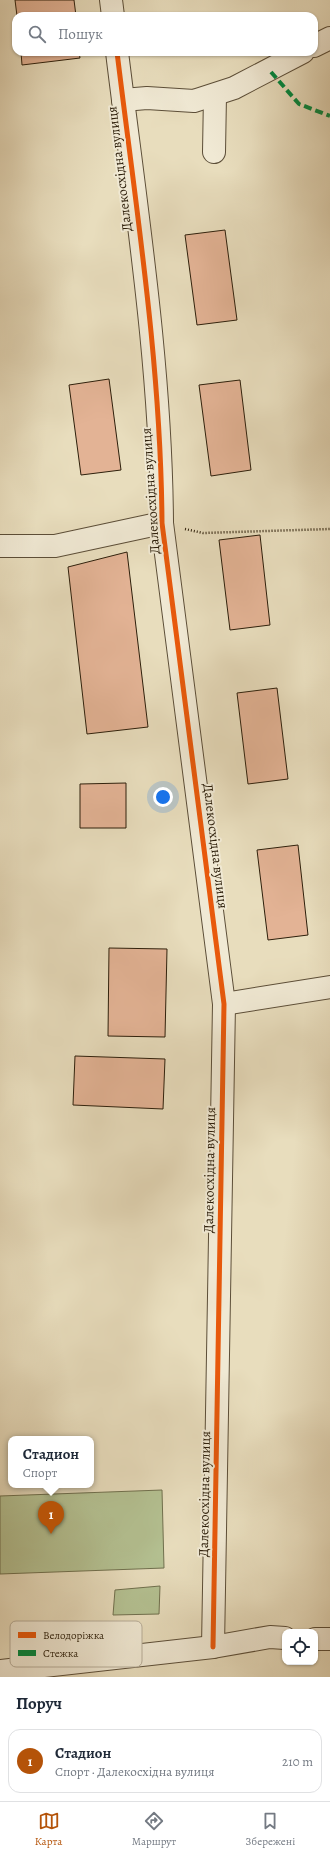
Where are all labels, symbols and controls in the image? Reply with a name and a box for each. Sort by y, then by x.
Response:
search box [12,12,318,56]
icon: search [26,23,48,45]
text: Пошук [58,24,103,44]
street label: Далекосхідна вулиця [102,105,137,233]
street label: Далекосхідна вулиця [137,427,164,555]
street label: Далекосхідна вулиця [198,782,233,910]
your location [153,787,173,807]
street label: Далекосхідна вулиця [199,1106,220,1233]
street label: Далекосхідна вулиця [194,1430,215,1557]
popup [8,1436,94,1488]
text: Стадион [23,1444,79,1464]
text: Спорт [23,1464,57,1481]
pin: 1 [38,1501,64,1534]
legend [10,1621,142,1667]
text: Велодоріжка [43,1628,105,1643]
map controls [282,1629,318,1665]
button: locate [282,1629,318,1665]
text: Стежка [43,1646,79,1661]
text: Поруч [16,1692,62,1715]
text: Стадион [55,1743,111,1763]
text: 1 [28,1753,32,1770]
text: 210 m [282,1753,313,1770]
text: Спорт · Далекосхідна вулиця [55,1763,215,1780]
tab: Карта [35,1810,62,1849]
tab: Маршрут [132,1810,176,1849]
tab: Збережені [246,1810,295,1849]

